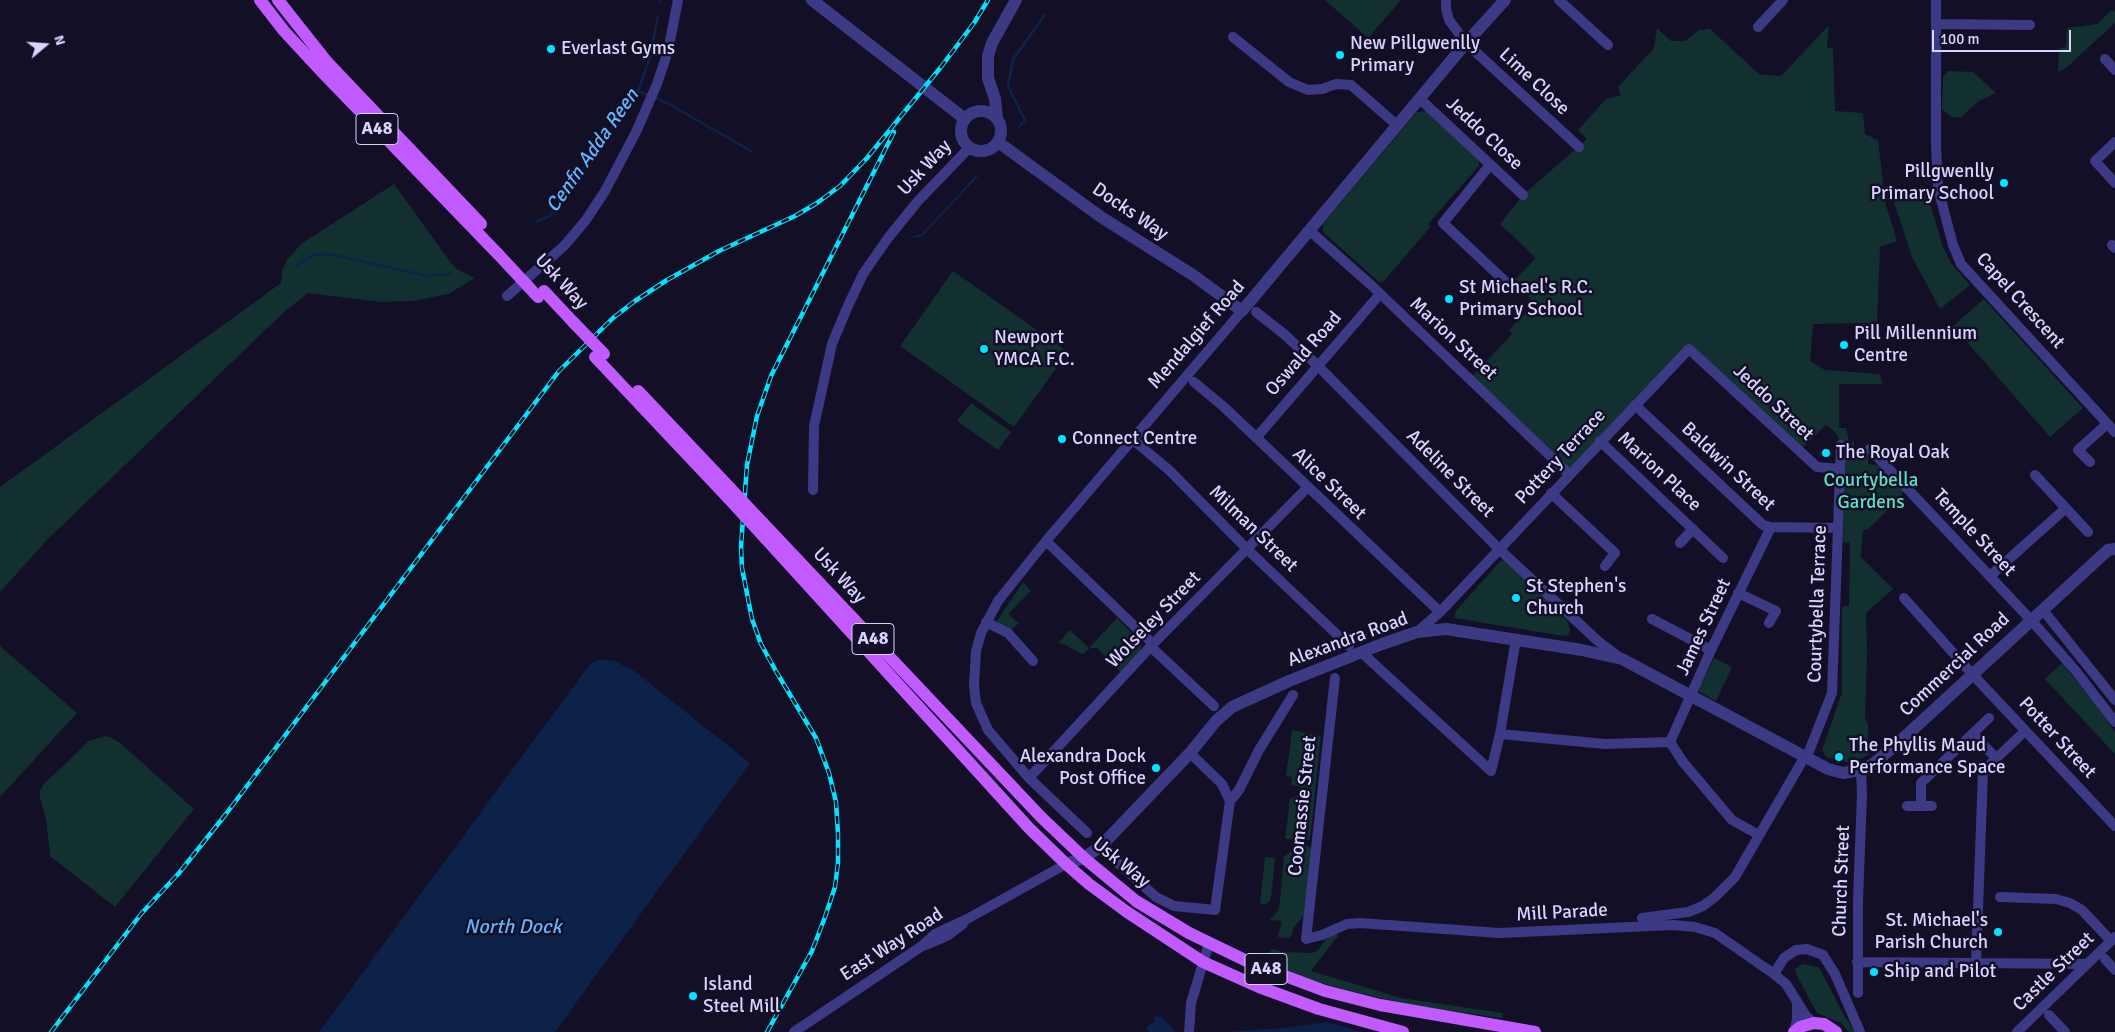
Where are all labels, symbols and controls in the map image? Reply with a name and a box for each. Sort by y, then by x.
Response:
north arrow [20,20,70,70]
scale bar [1935,20,2074,52]
text: 100 m [1940,30,1980,48]
text: N [50,33,69,47]
place label: New Pillgwenlly Primary [1350,33,1480,77]
place label: Everlast Gyms [561,38,675,60]
marker: Everlast Gyms [545,43,557,55]
street label: Lime Close [1494,44,1574,120]
marker: New Pillgwenlly Primary [1334,49,1346,61]
water label: Cenfn Adda Reen [541,85,645,217]
street label: Jeddo Close [1441,93,1527,175]
road number: A48 [356,114,398,144]
street label: Usk Way [893,135,957,201]
place label: Pillgwenlly Primary School [1871,161,1994,205]
marker: Pillgwenlly Primary School [1998,177,2010,189]
street label: Docks Way [1088,178,1172,246]
street label: Capel Crescent [1971,248,2069,354]
street label: Usk Way [529,249,593,315]
street label: Mendalgief Road [1144,276,1250,394]
place label: St Michael's R.C. Primary School [1459,277,1593,321]
street label: Marion Street [1404,293,1502,385]
marker: St Michael's R.C. Primary School [1443,293,1455,305]
street label: Oswald Road [1261,307,1347,401]
place label: Pill Millennium Centre [1854,323,1977,367]
place label: Newport YMCA F.C. [994,327,1075,371]
marker: Pill Millennium Centre [1838,339,1850,351]
marker: Newport YMCA F.C. [978,343,990,355]
street label: Jeddo Street [1728,360,1818,446]
street label: Pottery Terrace [1511,405,1611,509]
street label: Baldwin Street [1676,418,1780,516]
street label: Adeline Street [1401,425,1499,523]
street label: Marion Place [1612,427,1706,517]
place label: Connect Centre [1072,428,1197,450]
marker: Connect Centre [1056,433,1068,445]
place label: The Royal Oak [1836,442,1950,464]
street label: Alice Street [1287,443,1371,525]
marker: The Royal Oak [1820,447,1832,459]
park label: Courtybella Gardens [1824,470,1918,514]
street label: Milman Street [1204,481,1302,577]
street label: Temple Street [1928,485,2020,581]
street label: Courtybella Terrace [1804,525,1832,683]
street label: Usk Way [807,543,871,609]
street label: Wolseley Street [1102,567,1206,673]
street label: James Street [1672,575,1736,679]
place label: St Stephen's Church [1526,576,1626,620]
marker: St Stephen's Church [1510,592,1522,604]
street label: Alexandra Road [1285,608,1411,672]
street label: Commercial Road [1895,608,2015,722]
road number: A48 [852,624,894,654]
street label: Potter Street [2013,692,2101,784]
street label: Coomassie Street [1284,735,1322,877]
place label: The Phyllis Maud Performance Space [1849,735,2006,779]
place label: Alexandra Dock Post Office [1020,746,1146,790]
marker: The Phyllis Maud Performance Space [1833,751,1845,763]
marker: Alexandra Dock Post Office [1150,762,1162,774]
street label: Church Street [1829,825,1855,937]
street label: Usk Way [1087,833,1155,893]
street label: Mill Parade [1516,899,1608,927]
street label: East Way Road [836,903,948,987]
place label: St. Michael's Parish Church [1875,910,1988,954]
water label: North Dock [465,916,561,940]
marker: St. Michael's Parish Church [1992,926,2004,938]
street label: Castle Street [2008,927,2100,1017]
road number: A48 [1245,954,1287,984]
place label: Ship and Pilot [1884,961,1996,983]
marker: Ship and Pilot [1868,966,1880,978]
place label: Island Steel Mill [703,974,780,1018]
marker: Island Steel Mill [687,990,699,1002]

